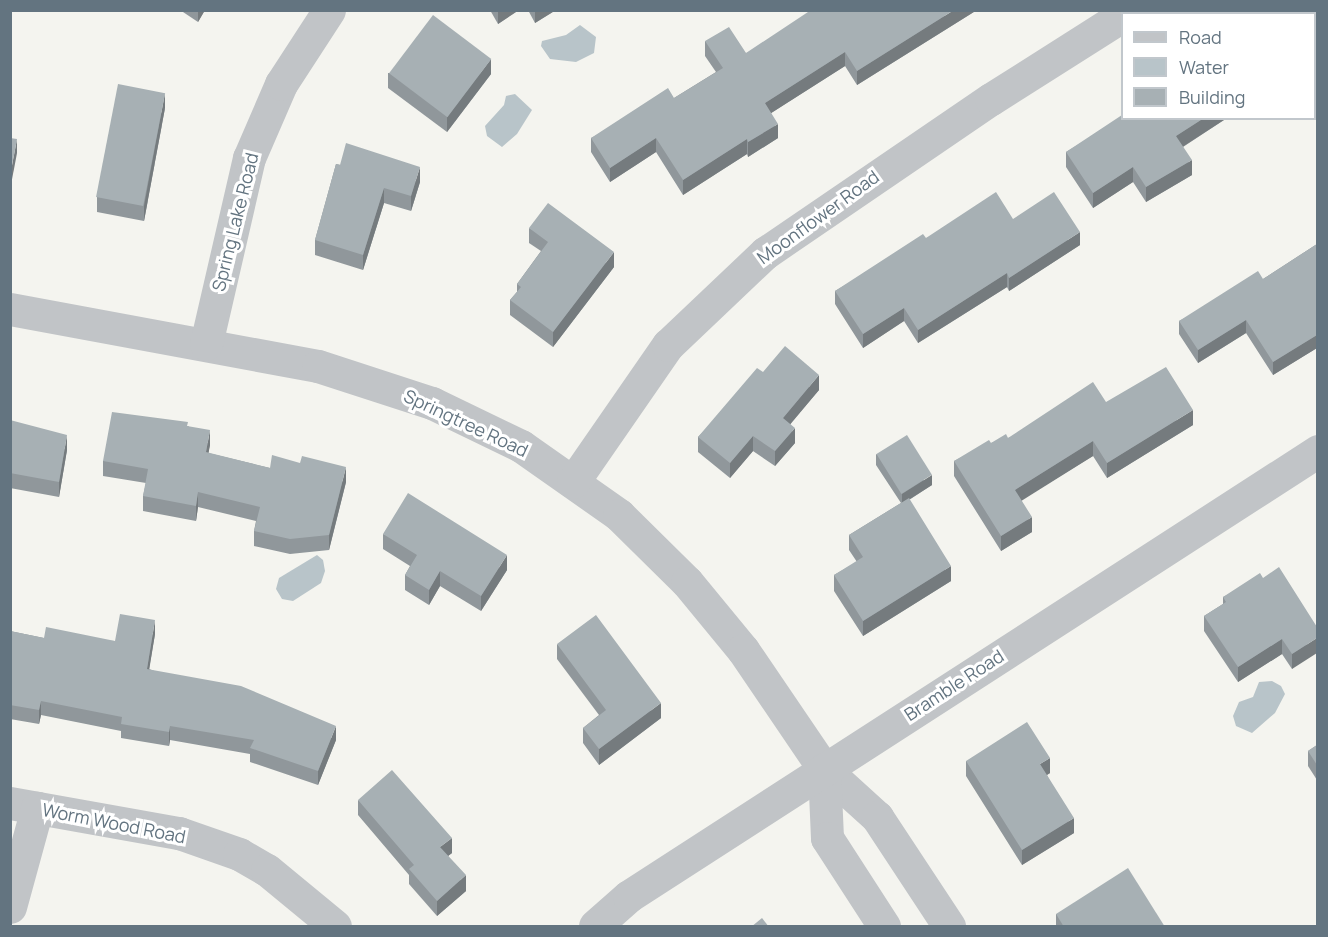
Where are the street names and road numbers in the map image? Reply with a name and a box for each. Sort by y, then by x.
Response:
street label: Spring Lake Road [207,150,263,294]
street label: Moonflower Road [753,166,883,268]
street label: Springtree Road [400,385,532,461]
street label: Bramble Road [900,645,1008,725]
street label: Worm Wood Road [40,798,188,848]

